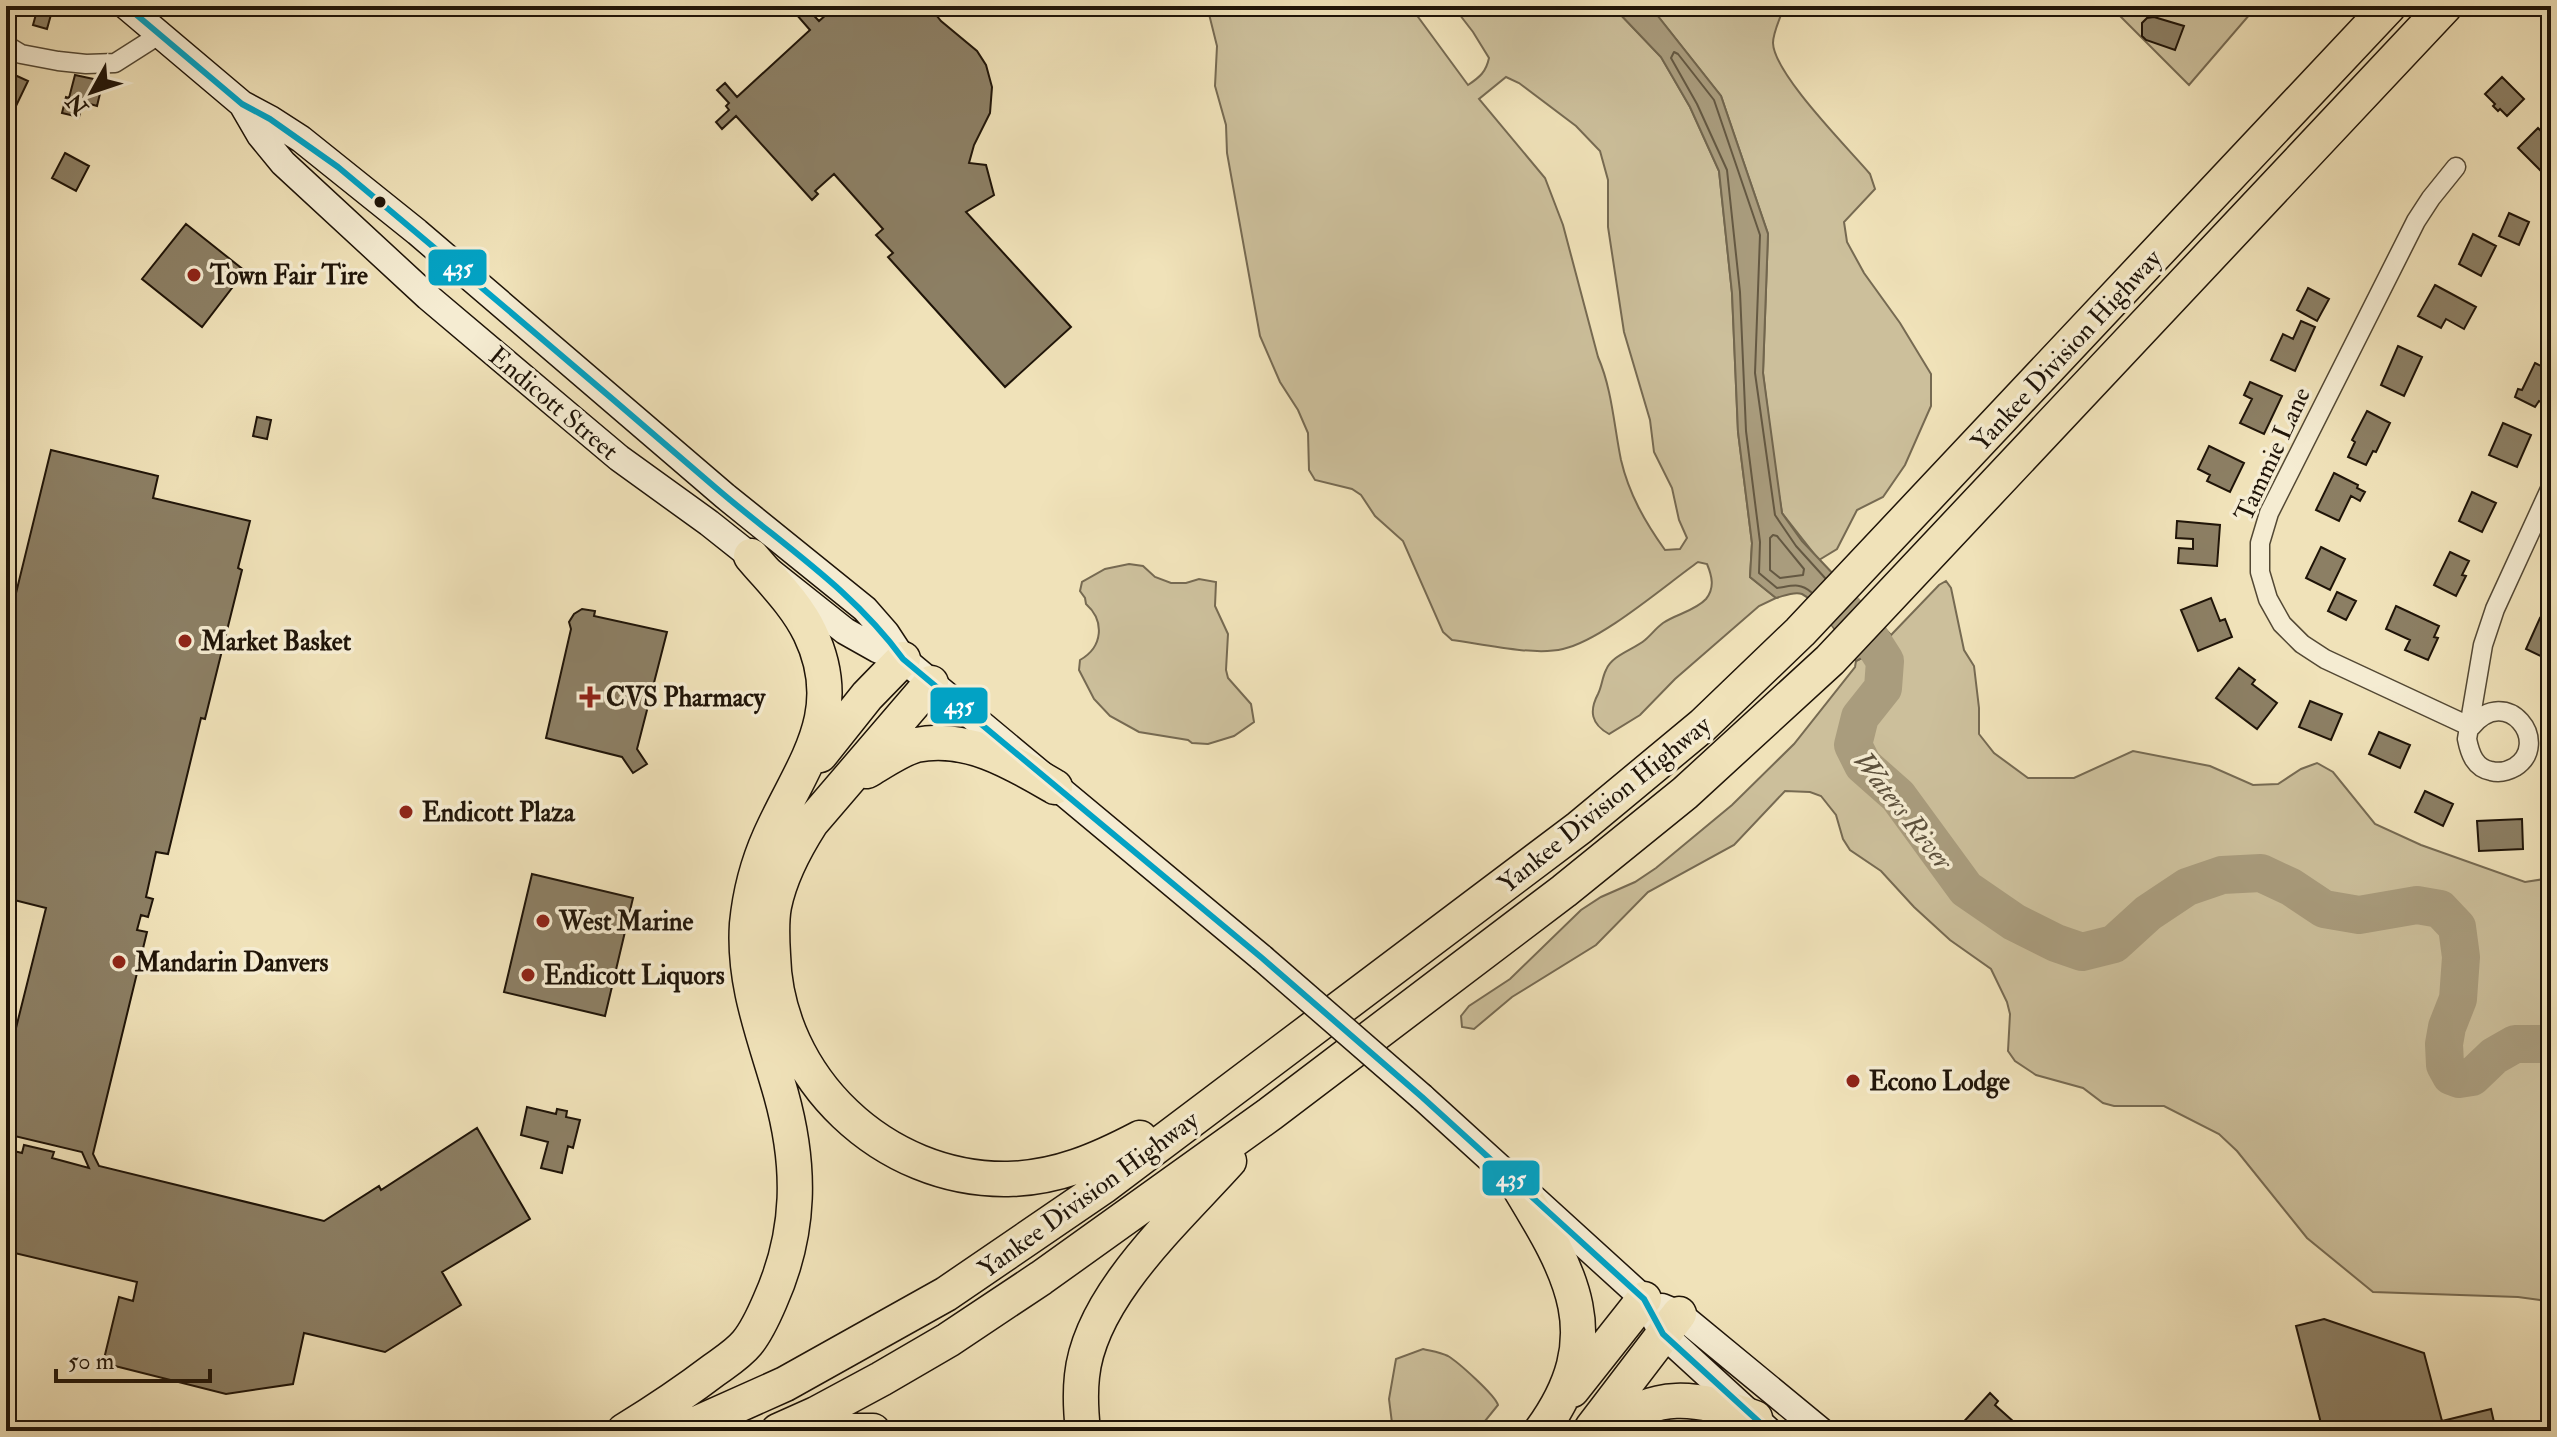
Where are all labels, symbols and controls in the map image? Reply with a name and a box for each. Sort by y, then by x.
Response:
north arrow [52,52,132,132]
text: N [60,87,95,122]
unlabelled marker [372,194,388,210]
street label: Yankee Division Highway [1965,243,2169,458]
line badge: 435 [427,248,488,287]
text: 435 [442,254,473,282]
place label: Town Fair Tire [209,260,368,292]
marker: Town Fair Tire [185,266,203,284]
street label: Endicott Street [482,340,625,467]
street label: Tammie Lane [2228,382,2318,527]
place label: Market Basket [200,626,352,658]
marker: Market Basket [176,632,194,650]
place label: CVS Pharmacy [606,682,767,715]
line badge: 435 [929,686,989,725]
marker: CVS Pharmacy [581,688,599,706]
text: 435 [943,692,974,720]
street label: Yankee Division Highway [1492,709,1718,900]
water label: Waters River [1846,745,1961,879]
place label: Endicott Plaza [422,797,576,829]
marker: Endicott Plaza [397,803,415,821]
place label: West Marine [558,906,694,938]
marker: West Marine [534,912,552,930]
place label: Mandarin Danvers [134,947,328,979]
marker: Mandarin Danvers [110,953,128,971]
place label: Endicott Liquors [544,960,725,993]
marker: Endicott Liquors [519,966,537,984]
place label: Econo Lodge [1869,1066,2010,1099]
marker: Econo Lodge [1844,1072,1862,1090]
street label: Yankee Division Highway [972,1104,1205,1285]
line badge: 435 [1481,1159,1541,1197]
text: 435 [1495,1165,1526,1193]
scale bar [56,1333,210,1383]
text: 50 m [68,1346,115,1377]

